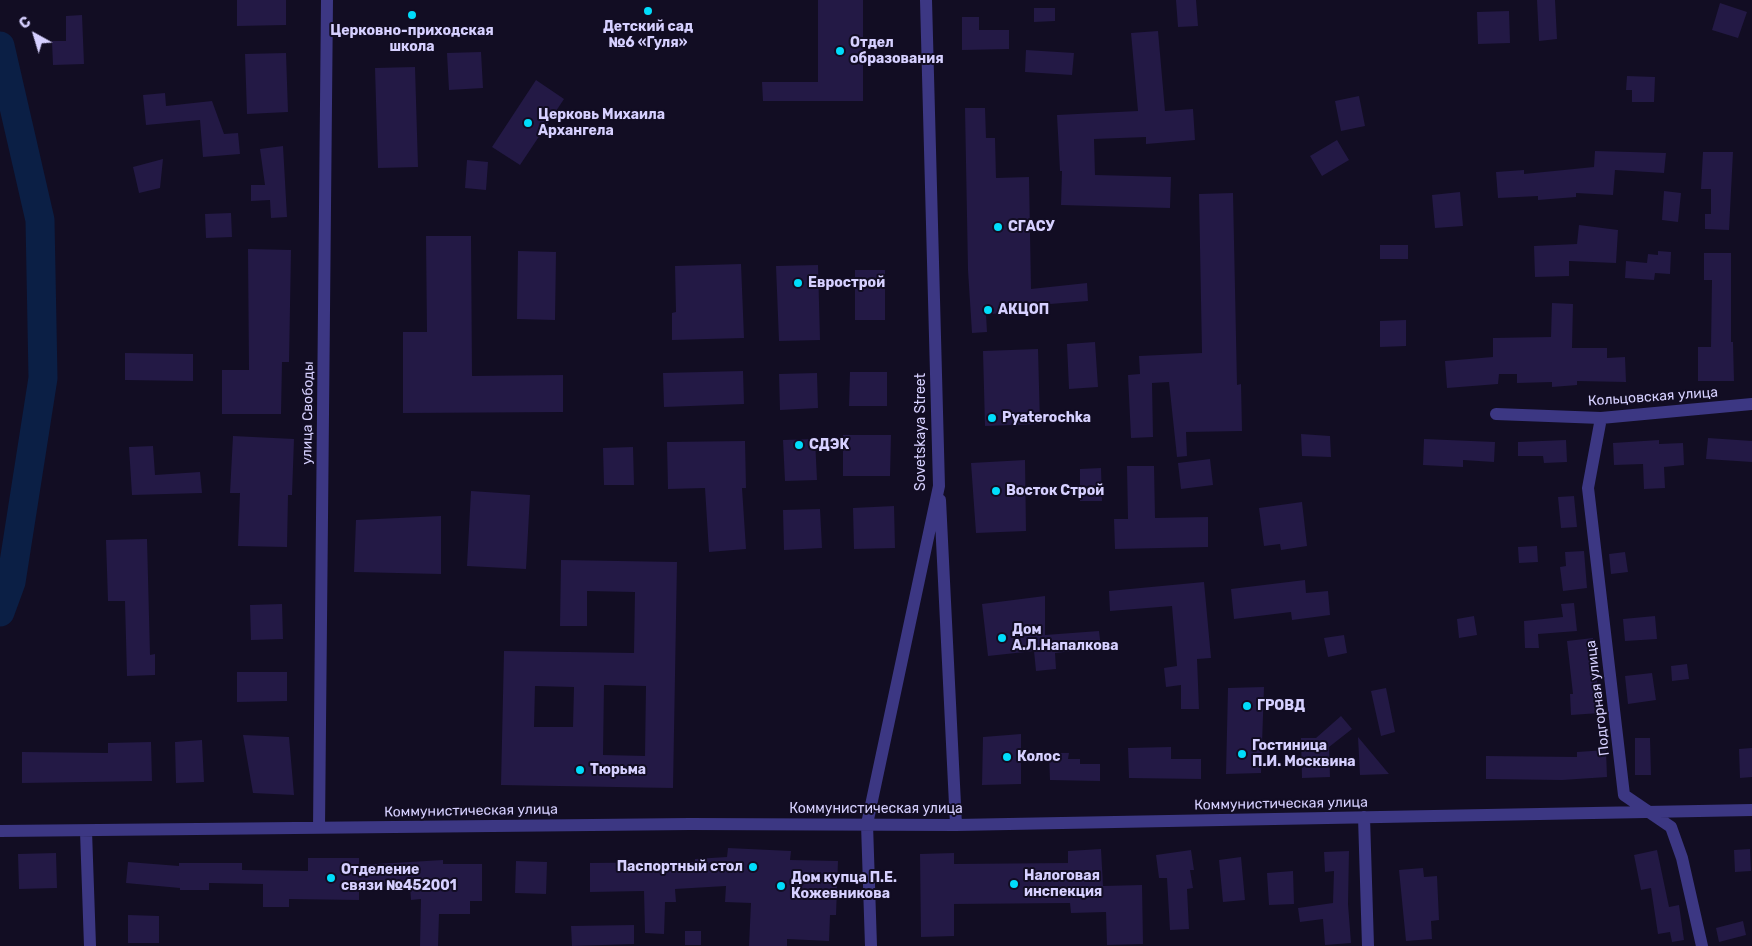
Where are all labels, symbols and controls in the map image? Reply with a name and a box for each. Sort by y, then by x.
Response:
marker: Детский сад №6 «Гуля» [642,5,654,17]
marker: Церковно-приходская школа [406,9,418,21]
north arrow [10,10,60,60]
text: С [16,13,34,33]
place label: Детский сад №6 «Гуля» [603,19,693,52]
place label: Церковно-приходская школа [330,23,494,56]
place label: Отдел образования [850,35,944,68]
marker: Отдел образования [834,45,846,57]
place label: Церковь Михаила Архангела [538,107,665,140]
marker: Церковь Михаила Архангела [522,117,534,129]
place label: СГАСУ [1008,219,1055,235]
marker: СГАСУ [992,221,1004,233]
place label: Еврострой [808,275,885,291]
marker: Еврострой [792,277,804,289]
place label: АКЦОП [998,302,1049,318]
marker: АКЦОП [982,304,994,316]
street label: улица Свободы [299,361,317,465]
street label: Sovetskaya Street [913,373,929,491]
street label: Кольцовская улица [1587,384,1719,410]
place label: Pyaterochka [1002,410,1091,426]
marker: Pyaterochka [986,412,998,424]
place label: СДЭК [809,437,849,453]
marker: СДЭК [793,439,805,451]
place label: Восток Строй [1006,483,1104,499]
marker: Восток Строй [990,485,1002,497]
place label: Дом А.Л.Напалкова [1012,622,1119,654]
marker: Дом А.Л.Напалкова [996,632,1008,644]
street label: Подгорная улица [1583,639,1613,757]
place label: ГРОВД [1257,698,1305,714]
marker: ГРОВД [1241,700,1253,712]
place label: Гостиница П.И. Москвина [1252,738,1356,770]
marker: Гостиница П.И. Москвина [1236,748,1248,760]
place label: Колос [1017,749,1060,765]
marker: Колос [1001,751,1013,763]
place label: Тюрьма [590,762,646,778]
marker: Тюрьма [574,764,586,776]
street label: Коммунистическая улица [1194,794,1368,814]
street label: Коммунистическая улица [384,801,558,821]
street label: Коммунистическая улица [789,801,963,817]
place label: Паспортный стол [617,859,743,875]
marker: Паспортный стол [747,861,759,873]
place label: Отделение связи №452001 [341,862,457,894]
place label: Налоговая инспекция [1024,868,1102,900]
place label: Дом купца П.Е. Кожевникова [791,870,897,902]
marker: Отделение связи №452001 [325,872,337,884]
marker: Налоговая инспекция [1008,878,1020,890]
marker: Дом купца П.Е. Кожевникова [775,880,787,892]

